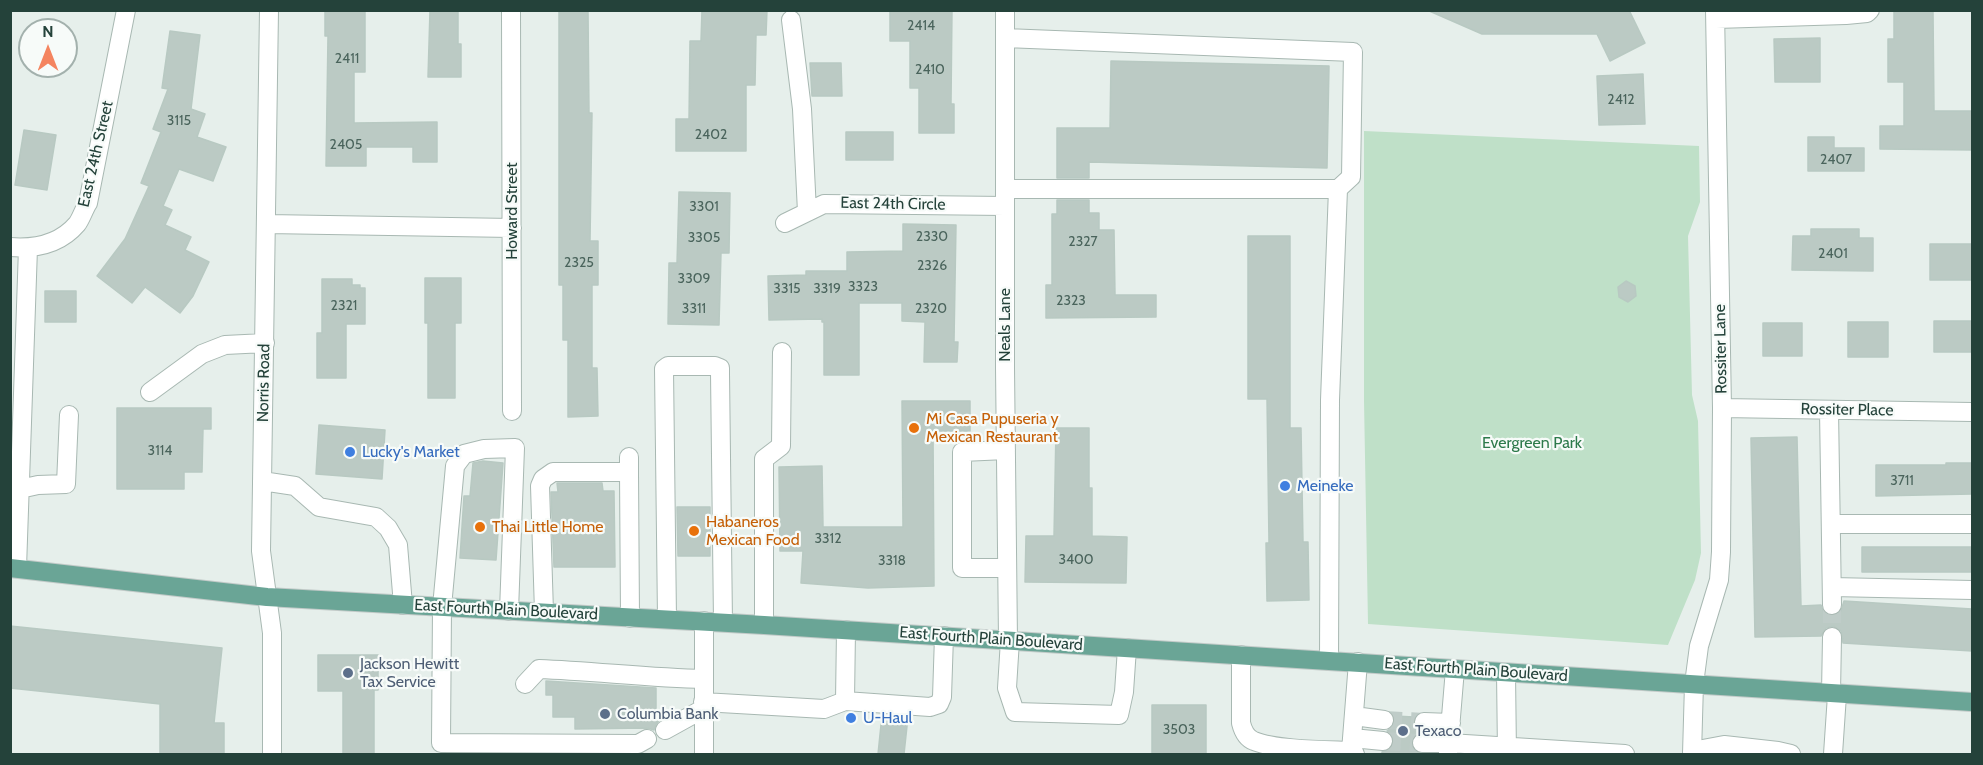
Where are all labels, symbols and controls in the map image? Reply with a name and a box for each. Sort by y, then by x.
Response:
north arrow [18,18,78,78]
house number: 2414 [907,18,935,34]
text: N [42,22,54,41]
house number: 2411 [335,51,359,67]
house number: 2410 [915,62,945,78]
house number: 2412 [1607,92,1635,108]
street label: East 24th Street [74,99,118,209]
house number: 3115 [167,113,191,129]
house number: 2402 [695,127,727,143]
house number: 2405 [330,137,362,153]
house number: 2407 [1820,152,1852,168]
street label: Howard Street [502,162,522,260]
street label: East 24th Circle [840,193,946,215]
house number: 3301 [689,199,719,215]
house number: 2330 [916,229,948,245]
house number: 3305 [688,230,720,246]
house number: 2327 [1068,234,1098,250]
house number: 2401 [1818,246,1848,262]
house number: 2325 [564,255,594,271]
house number: 2326 [917,258,947,274]
house number: 3309 [678,271,710,287]
house number: 3323 [848,279,878,295]
house number: 3315 [773,281,801,297]
house number: 3319 [813,281,841,297]
street label: Neals Lane [995,288,1015,362]
house number: 2323 [1056,293,1086,309]
house number: 2321 [331,298,357,314]
house number: 3311 [682,301,706,317]
house number: 2320 [915,301,947,317]
street label: Rossiter Lane [1711,304,1731,394]
street label: Norris Road [254,344,274,422]
street label: Rossiter Place [1800,400,1894,420]
place label: Mi Casa Pupuseria y Mexican Restaurant [926,409,1059,447]
marker: Mi Casa Pupuseria y Mexican Restaurant [907,421,921,435]
park label: Evergreen Park [1482,433,1582,453]
place label: Lucky's Market [362,442,460,462]
house number: 3114 [148,443,172,459]
marker: Lucky's Market [343,445,357,459]
house number: 3711 [1890,473,1914,489]
place label: Meineke [1297,476,1354,496]
marker: Meineke [1278,479,1292,493]
place label: Habaneros Mexican Food [706,512,800,550]
place label: Thai Little Home [492,517,604,537]
marker: Thai Little Home [473,520,487,534]
marker: Habaneros Mexican Food [687,524,701,538]
house number: 3312 [814,531,842,547]
house number: 3400 [1058,552,1094,568]
house number: 3318 [878,553,906,569]
street label: East Fourth Plain Boulevard [414,596,598,624]
street label: East Fourth Plain Boulevard [899,623,1083,655]
place label: Jackson Hewitt Tax Service [360,654,459,692]
street label: East Fourth Plain Boulevard [1384,654,1568,686]
marker: Jackson Hewitt Tax Service [341,666,355,680]
place label: Columbia Bank [617,704,719,724]
marker: Columbia Bank [598,707,612,721]
place label: U-Haul [863,708,912,728]
marker: U-Haul [844,711,858,725]
place label: Texaco [1415,721,1462,741]
house number: 3503 [1163,722,1195,738]
marker: Texaco [1396,724,1410,738]

